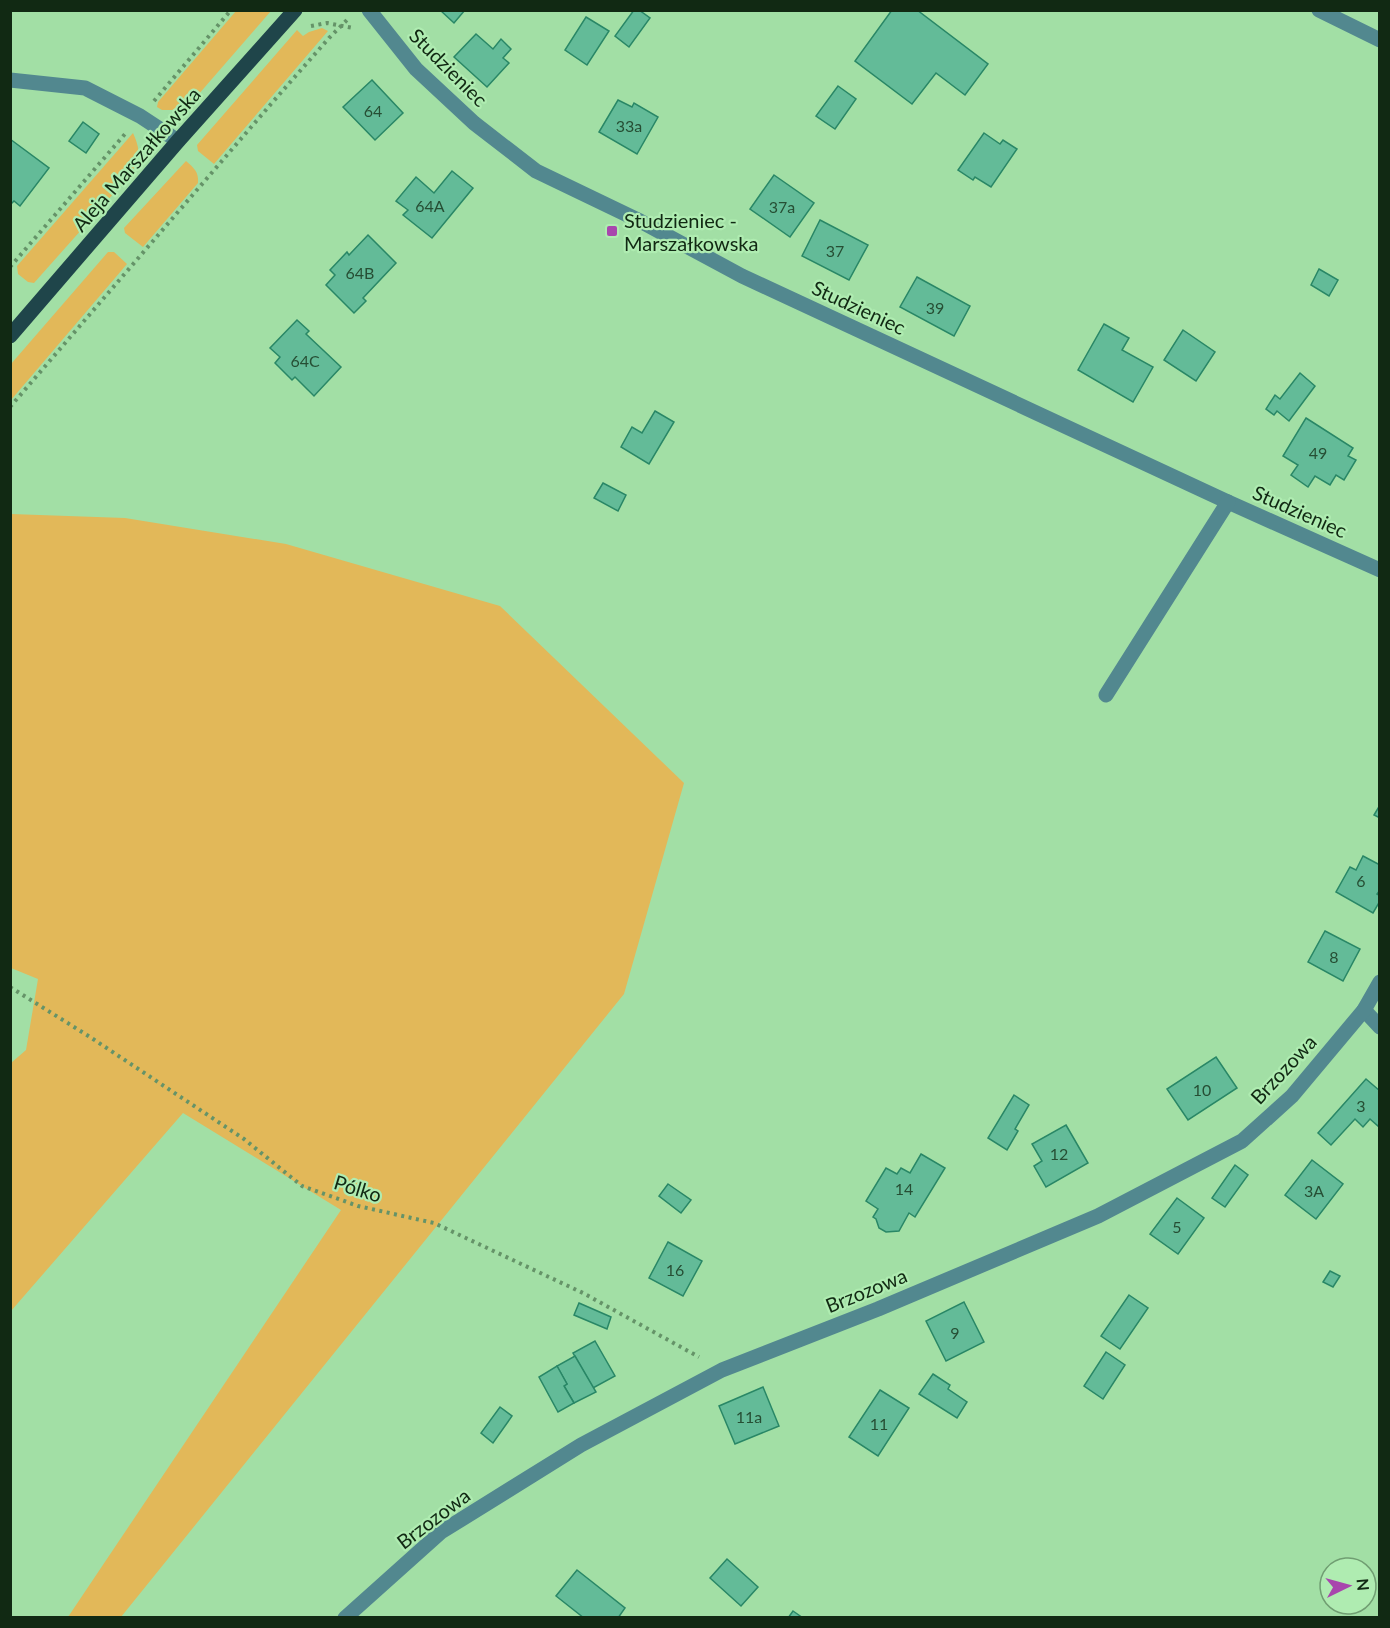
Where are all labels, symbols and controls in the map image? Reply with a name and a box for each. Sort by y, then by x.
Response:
street label: Studzieniec [405,23,493,111]
street label: Aleja Marszałkowska [67,82,205,236]
house number: 64 [364,101,382,120]
house number: 33a [616,116,642,135]
house number: 64A [415,196,445,215]
house number: 37a [769,197,795,216]
place label: Studzieniec - Marszałkowska [624,208,758,255]
marker: Studzieniec - Marszałkowska [605,224,619,238]
house number: 37 [826,241,844,260]
house number: 64B [346,263,374,282]
street label: Studzieniec [808,275,910,339]
house number: 39 [926,298,944,317]
house number: 64C [290,351,320,370]
house number: 49 [1309,443,1327,462]
street label: Studzieniec [1249,480,1351,543]
house number: 6 [1356,871,1366,890]
house number: 8 [1329,947,1339,966]
street label: Brzozowa [1245,1030,1321,1108]
house number: 10 [1193,1080,1211,1099]
house number: 3 [1356,1096,1366,1115]
house number: 12 [1050,1144,1068,1163]
street label: Pólko [331,1169,385,1207]
house number: 14 [895,1179,913,1198]
house number: 3A [1304,1181,1324,1200]
house number: 5 [1172,1217,1182,1236]
house number: 16 [666,1260,684,1279]
street label: Brzozowa [822,1263,910,1317]
house number: 9 [950,1323,960,1342]
house number: 11a [736,1407,762,1426]
house number: 11 [870,1414,888,1433]
street label: Brzozowa [392,1483,474,1553]
north arrow [1318,1556,1378,1616]
text: N [1353,1578,1373,1592]

